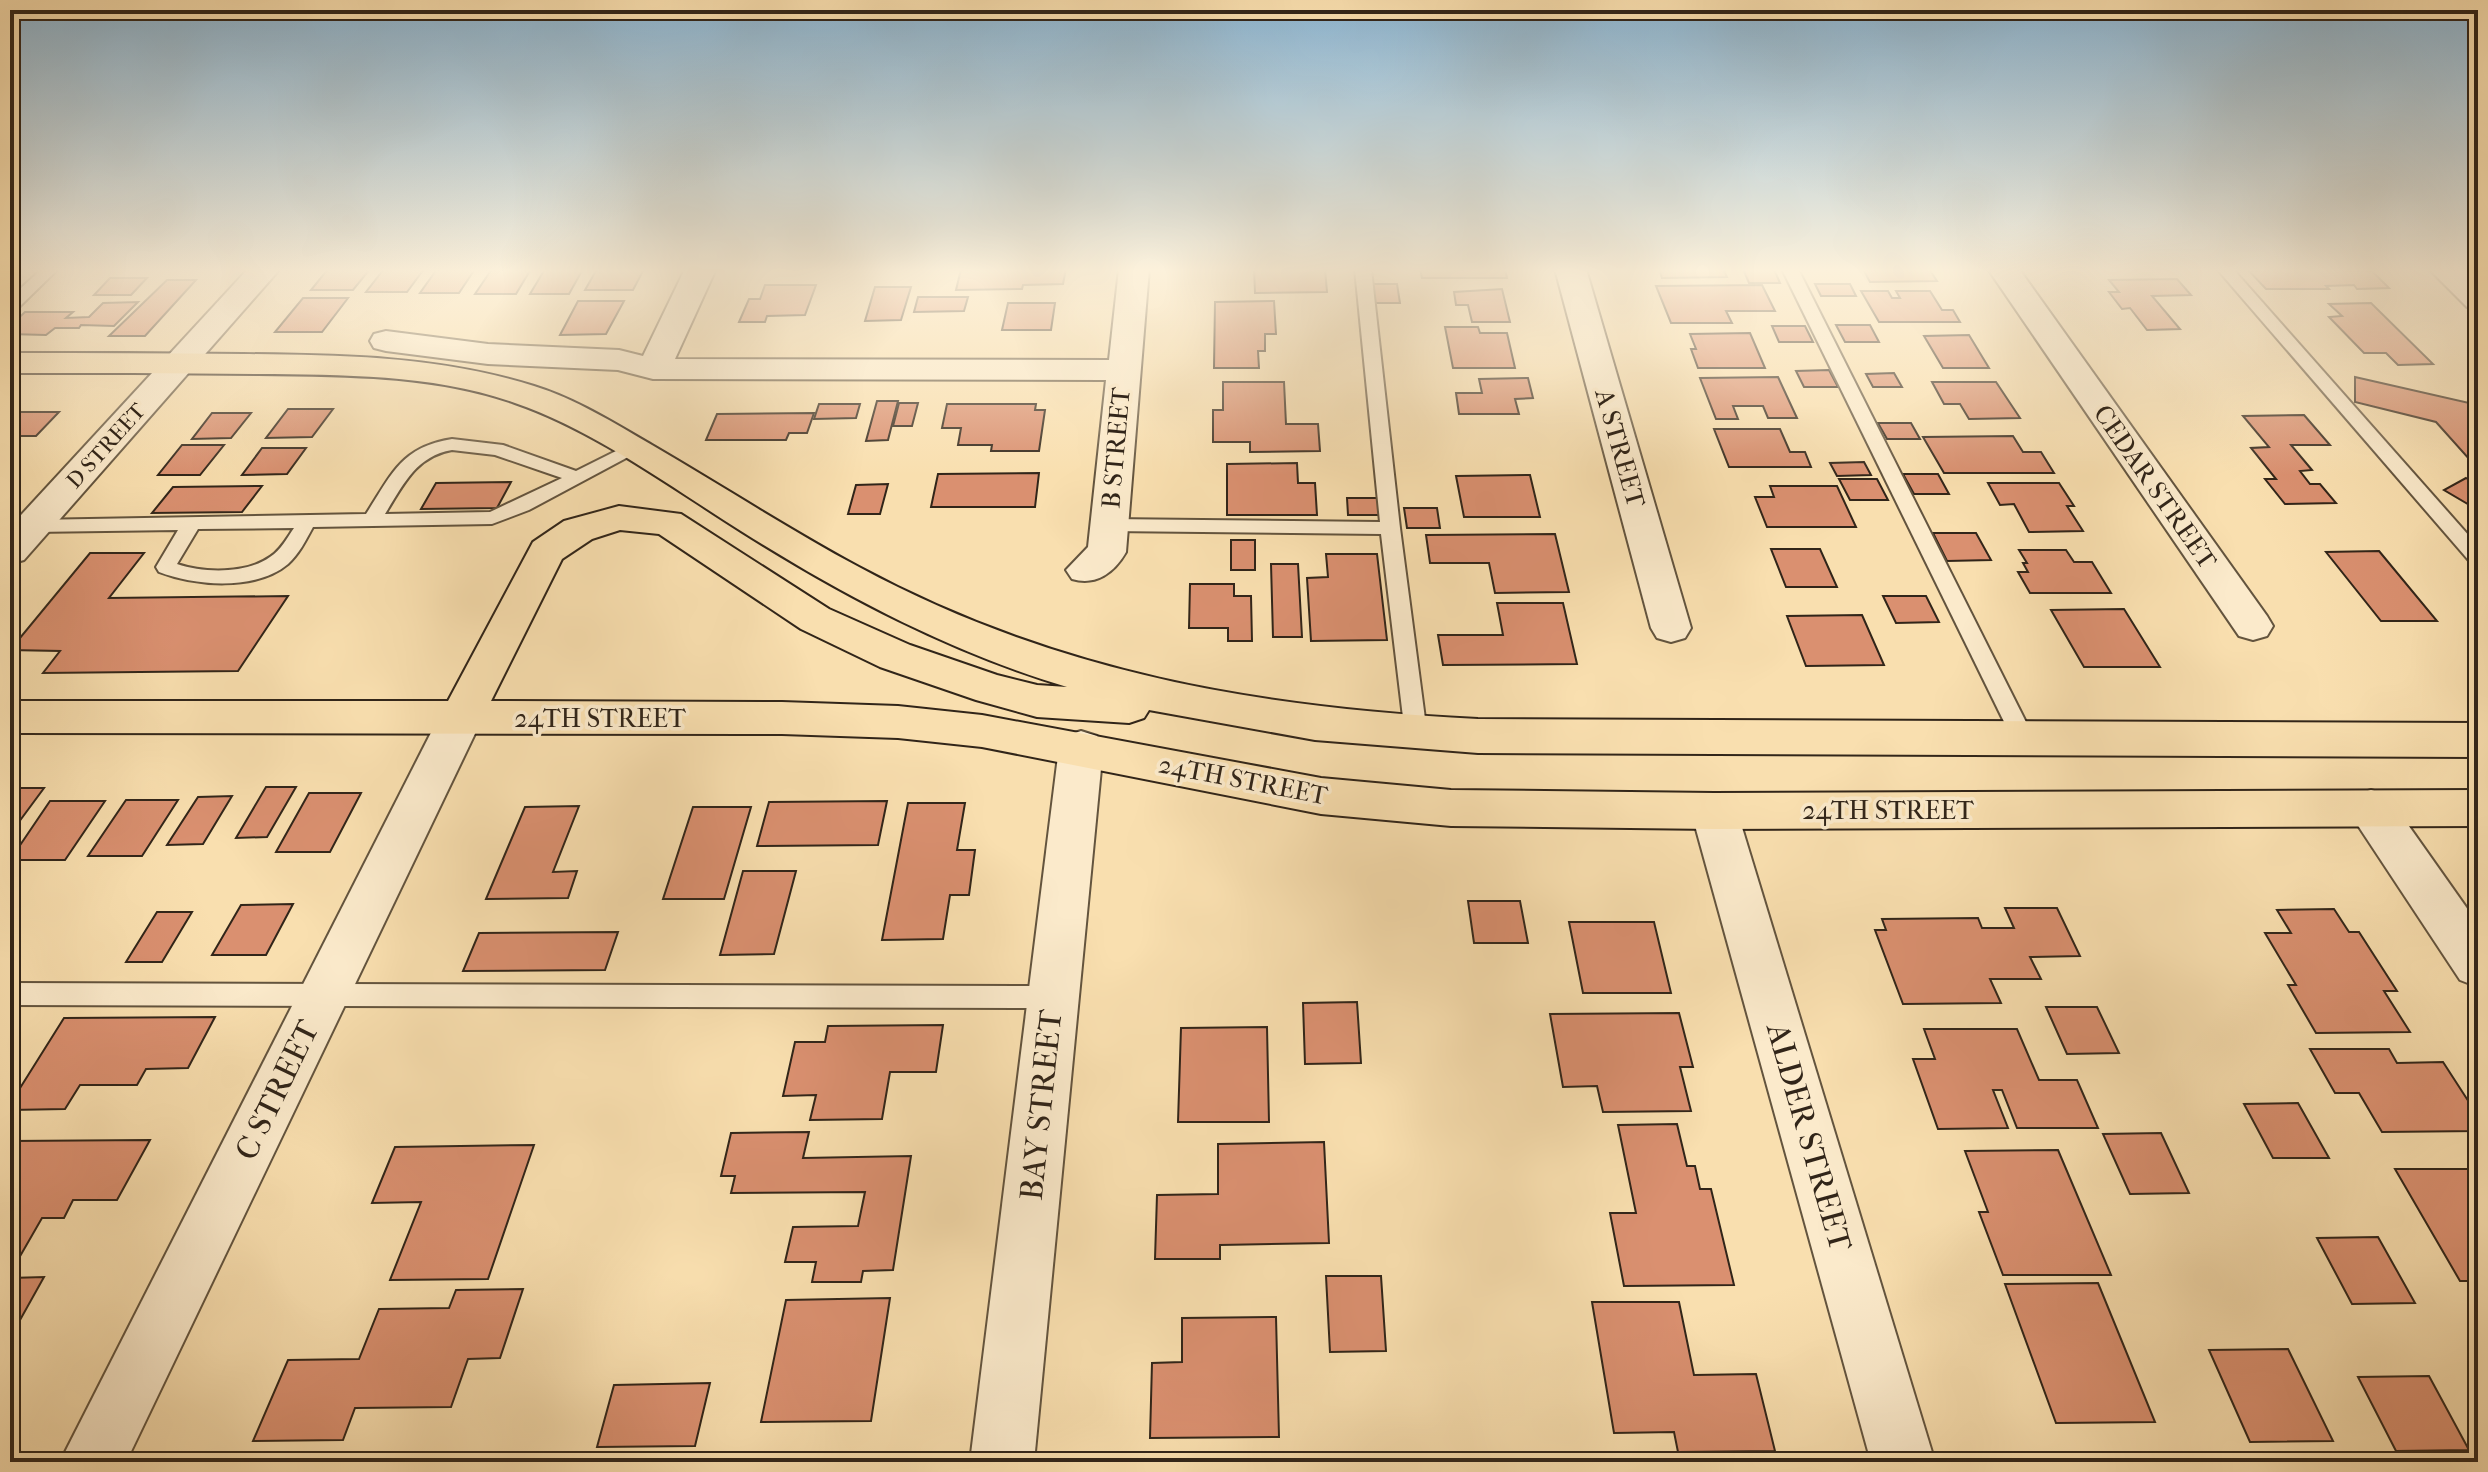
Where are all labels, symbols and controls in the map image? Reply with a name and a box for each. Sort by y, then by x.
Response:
street label: A STREET [1588,384,1652,511]
street label: B STREET [1095,386,1137,510]
street label: D STREET [61,397,152,494]
street label: CEDAR STREET [2087,399,2223,575]
street label: 24TH STREET [514,703,686,734]
street label: 24TH STREET [1156,748,1331,812]
street label: 24TH STREET [1802,795,1974,826]
street label: BAY STREET [1013,1008,1069,1202]
street label: C STREET [227,1014,327,1166]
street label: ALDER STREET [1758,1017,1859,1256]

